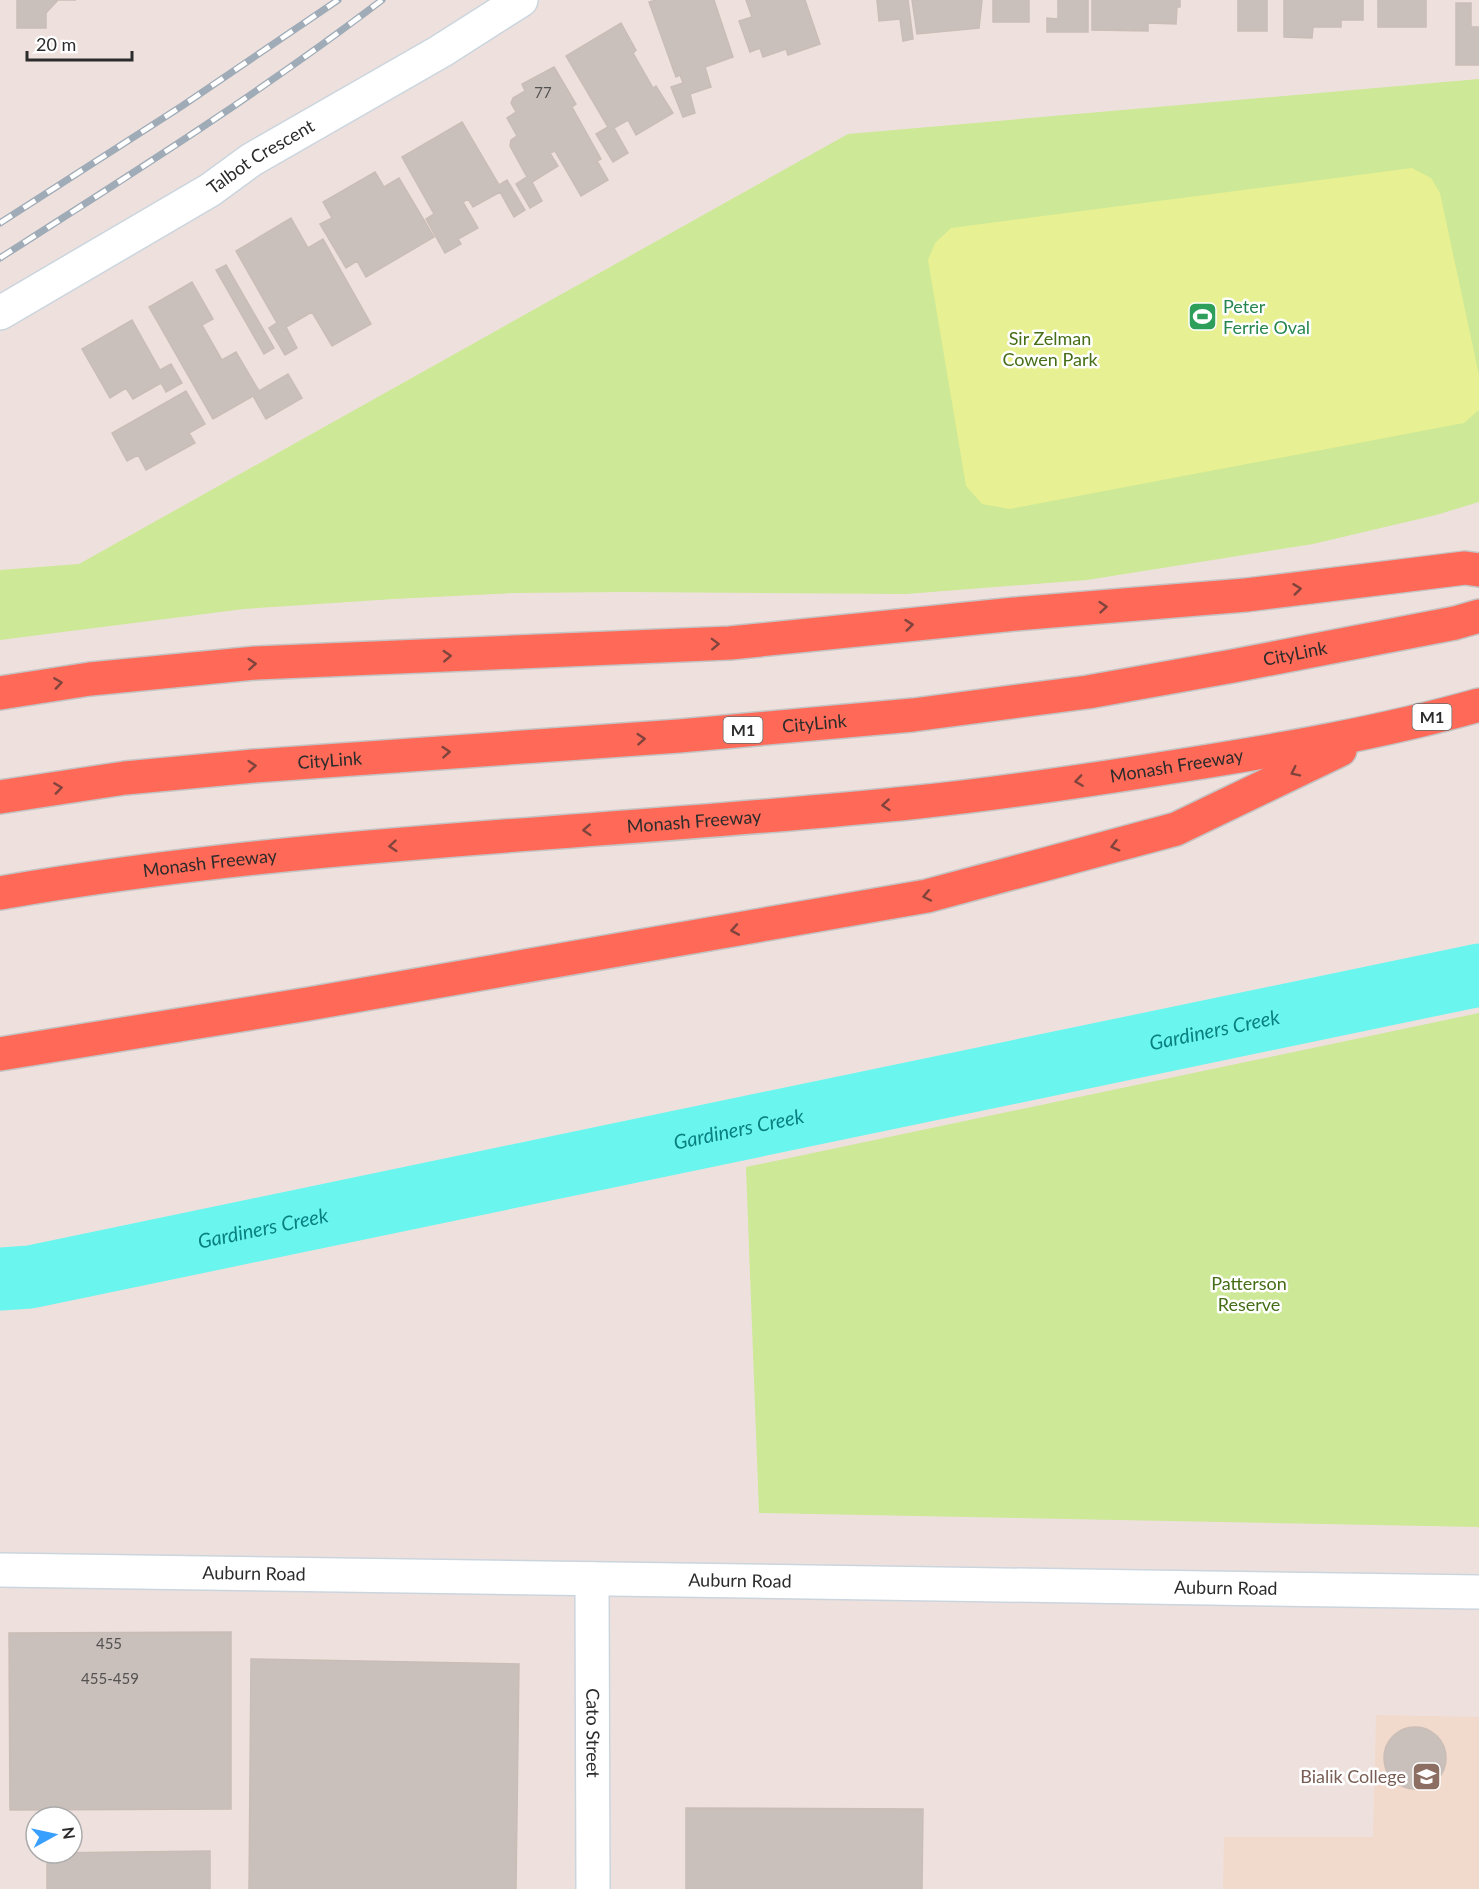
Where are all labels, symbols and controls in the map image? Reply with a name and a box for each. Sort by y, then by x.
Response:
scale bar [27,24,132,62]
text: 20 m [36,33,76,55]
house number: 77 [534,83,552,101]
street label: Talbot Crescent [202,114,318,199]
place label: Peter Ferrie Oval [1223,295,1310,338]
sports icon: Peter Ferrie Oval [1186,301,1218,333]
park label: Sir Zelman Cowen Park [1002,327,1098,370]
one-way arrow [1293,583,1302,595]
one-way arrow [1099,600,1108,613]
one-way arrow [905,619,914,632]
street label: CityLink [1261,636,1330,670]
one-way arrow [711,638,720,650]
one-way arrow [442,649,451,662]
one-way arrow [247,657,256,670]
one-way arrow [53,678,62,690]
road number: M1 [1412,704,1452,730]
street label: CityLink [781,709,848,737]
road number: M1 [724,717,762,743]
one-way arrow [636,732,645,745]
street label: Monash Freeway [1108,743,1246,787]
street label: CityLink [297,746,364,773]
one-way arrow [442,746,451,759]
one-way arrow [247,760,256,773]
one-way arrow [1290,765,1301,776]
one-way arrow [1075,775,1084,787]
one-way arrow [53,783,62,795]
one-way arrow [881,798,890,811]
street label: Monash Freeway [626,804,763,837]
one-way arrow [582,823,592,836]
one-way arrow [1110,838,1120,851]
one-way arrow [388,839,397,852]
street label: Monash Freeway [141,844,279,881]
one-way arrow [922,888,932,901]
one-way arrow [730,923,740,936]
water label: Gardiners Creek [1147,1004,1282,1054]
water label: Gardiners Creek [671,1103,806,1154]
water label: Gardiners Creek [195,1202,331,1253]
park label: Patterson Reserve [1211,1272,1287,1315]
street label: Auburn Road [202,1561,306,1585]
street label: Auburn Road [688,1568,792,1592]
street label: Auburn Road [1174,1575,1278,1599]
house number: 455 [96,1634,122,1652]
house number: 455-459 [81,1669,139,1687]
street label: Cato Street [582,1688,605,1778]
school or university icon: Bialik College [1411,1761,1443,1793]
place label: Bialik College [1300,1765,1406,1787]
north arrow [24,1805,84,1865]
text: N [59,1825,80,1840]

